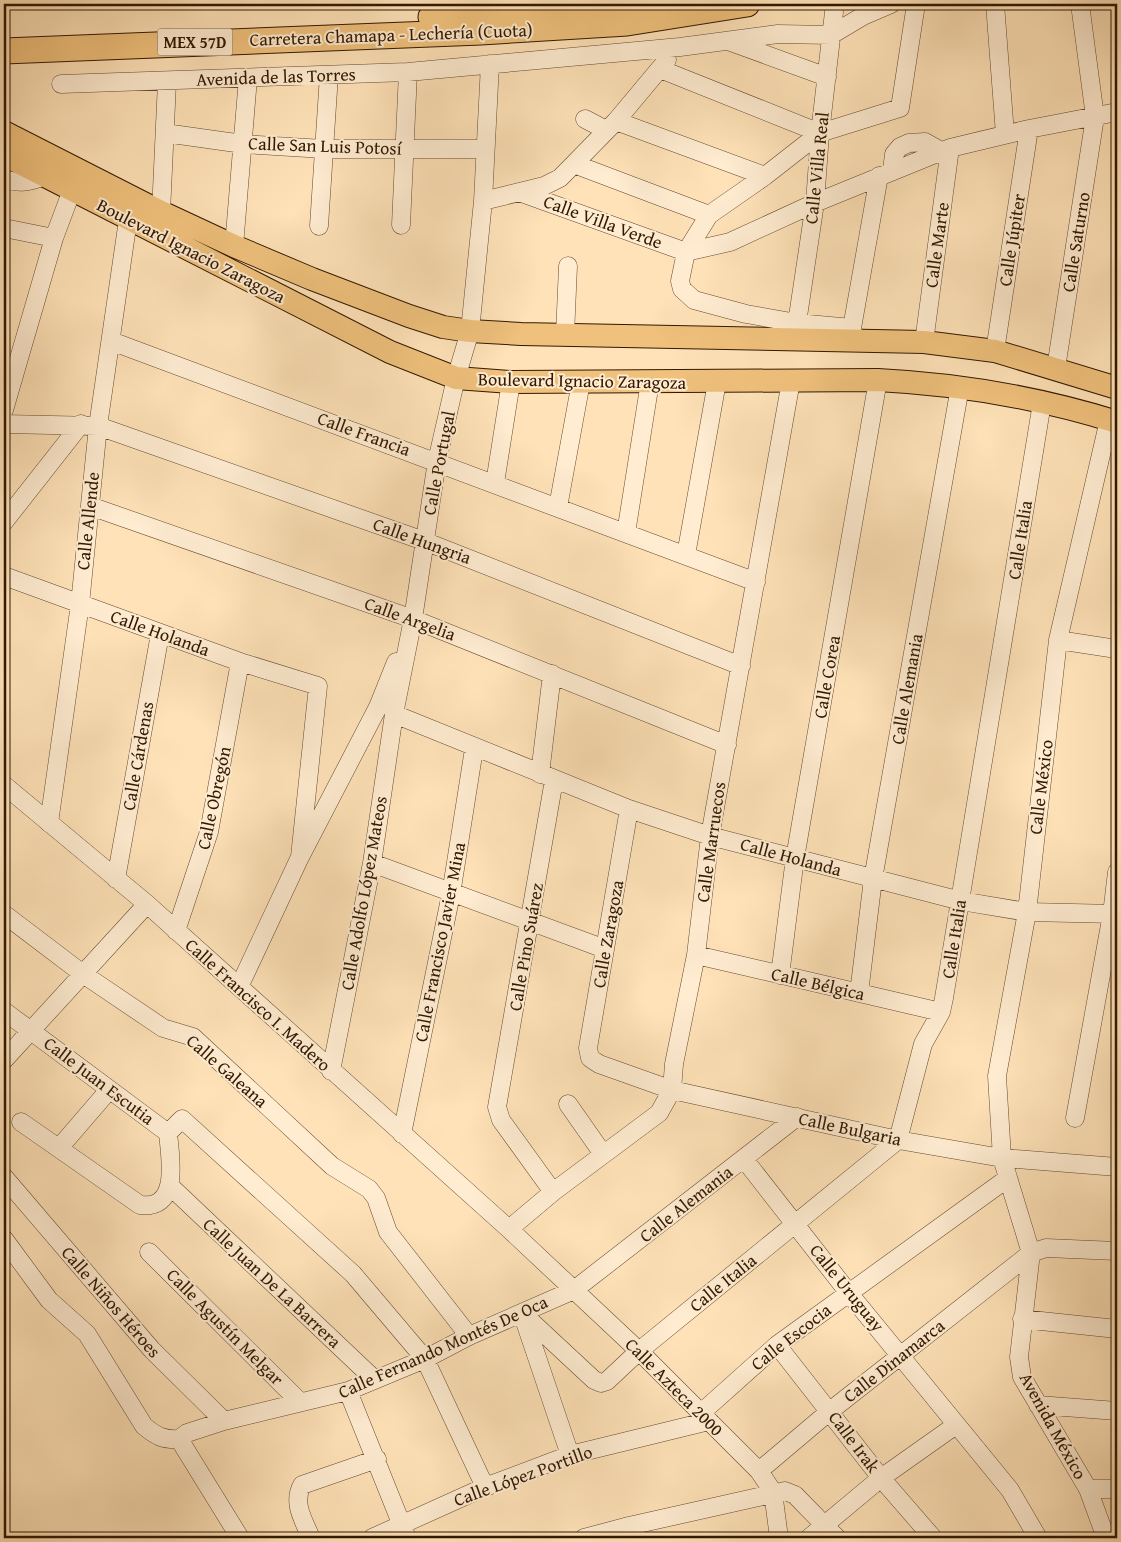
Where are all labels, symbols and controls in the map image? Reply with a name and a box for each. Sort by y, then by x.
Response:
street label: Carretera Chamapa - Lechería (Cuota) [249,16,533,53]
road number: MEX 57D [158,28,232,56]
street label: Avenida de las Torres [196,60,356,93]
street label: Calle Villa Real [797,111,836,225]
street label: Calle San Luis Potosí [248,129,403,162]
street label: Calle Villa Verde [540,188,666,256]
street label: Calle Saturno [1054,190,1097,294]
street label: Boulevard Ignacio Zaragoza [92,191,291,310]
street label: Calle Júpiter [991,191,1032,288]
street label: Calle Marte [917,200,956,290]
street label: Boulevard Ignacio Zaragoza [478,365,687,396]
street label: Calle Francia [314,404,415,463]
street label: Calle Portugal [415,408,462,517]
street label: Calle Allende [69,471,106,571]
street label: Calle Italia [1000,498,1039,581]
street label: Calle Hungria [369,510,475,571]
street label: Calle Argelia [361,590,460,648]
street label: Calle Holanda [107,602,214,663]
street label: Calle Alemania [883,631,930,746]
street label: Calle Corea [806,633,847,721]
street label: Calle Cárdenas [115,699,160,812]
street label: Calle México [1021,738,1060,836]
street label: Calle Obregón [189,744,238,852]
street label: Calle Marruecos [689,780,732,904]
street label: Calle Adolfo López Mateos [333,794,394,992]
street label: Calle Holanda [738,830,845,883]
street label: Calle Francisco Javier Mina [407,839,472,1044]
street label: Calle Zaragoza [585,877,630,990]
street label: Calle Pino Suárez [501,881,550,1013]
street label: Calle Italia [934,897,973,980]
street label: Calle Francisco I. Madero [179,932,337,1078]
street label: Calle Bélgica [769,960,868,1007]
street label: Calle Galeana [181,1027,274,1114]
street label: Calle Juan Escutia [38,1030,161,1132]
street label: Calle Bulgaria [796,1104,904,1153]
street label: Calle Alemania [633,1158,739,1249]
street label: Calle Juan De La Barrera [197,1211,348,1355]
street label: Calle Uruguay [804,1238,891,1337]
street label: Calle Niños Héroes [55,1240,168,1363]
street label: Calle Italia [683,1247,763,1318]
street label: Calle Agustín Melgar [161,1262,291,1392]
street label: Calle Fernando Montés De Oca [334,1288,552,1405]
street label: Calle Escocia [745,1296,837,1377]
street label: Calle Dinamarca [837,1312,951,1409]
street label: Calle Azteca 2000 [619,1331,730,1442]
street label: Avenida México [1013,1367,1094,1484]
street label: Calle Irak [822,1405,887,1479]
street label: Calle López Portillo [450,1438,596,1513]

